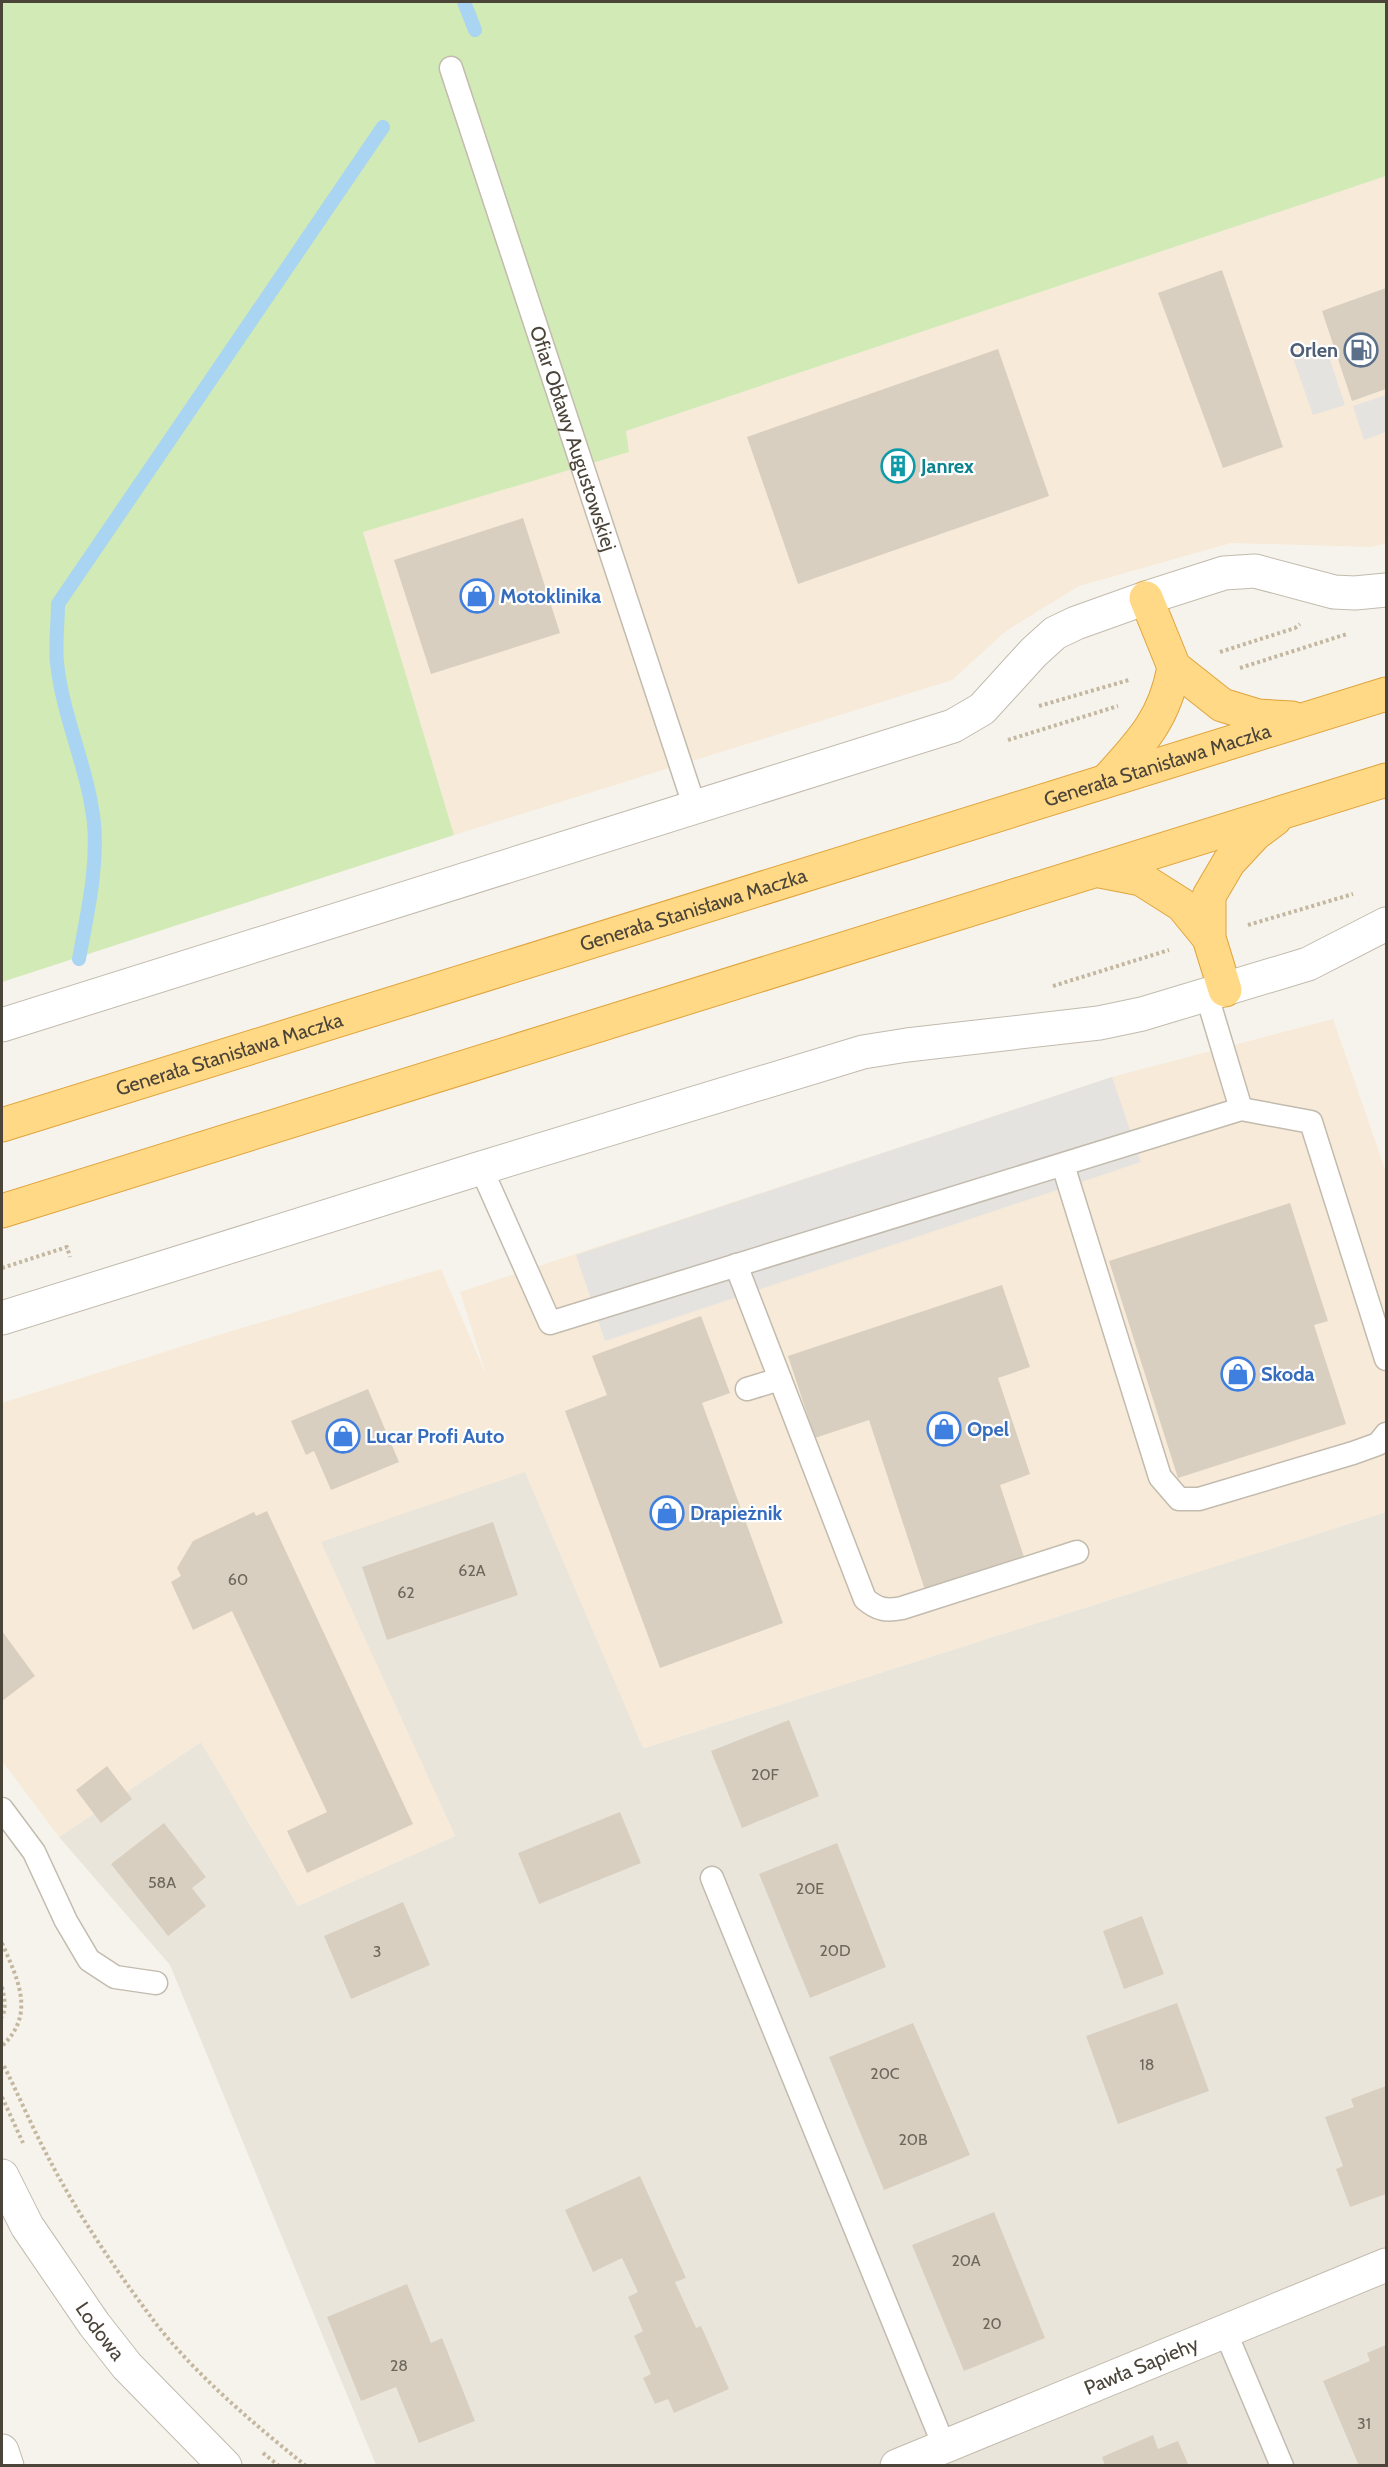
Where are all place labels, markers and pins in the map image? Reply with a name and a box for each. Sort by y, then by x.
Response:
fuel station icon: Orlen [1343,332,1379,368]
place label: Orlen [1290,338,1338,362]
building icon: Janrex [880,448,916,484]
place label: Janrex [920,454,974,478]
shop icon: Motoklinika [459,578,495,614]
place label: Motoklinika [500,584,601,608]
shop icon: Skoda [1220,1356,1256,1392]
place label: Skoda [1261,1362,1315,1386]
shop icon: Opel [926,1411,962,1447]
place label: Opel [967,1417,1009,1441]
shop icon: Lucar Profi Auto [325,1418,361,1454]
place label: Lucar Profi Auto [366,1424,504,1448]
shop icon: Drapieżnik [649,1495,685,1531]
place label: Drapieżnik [690,1501,782,1525]

